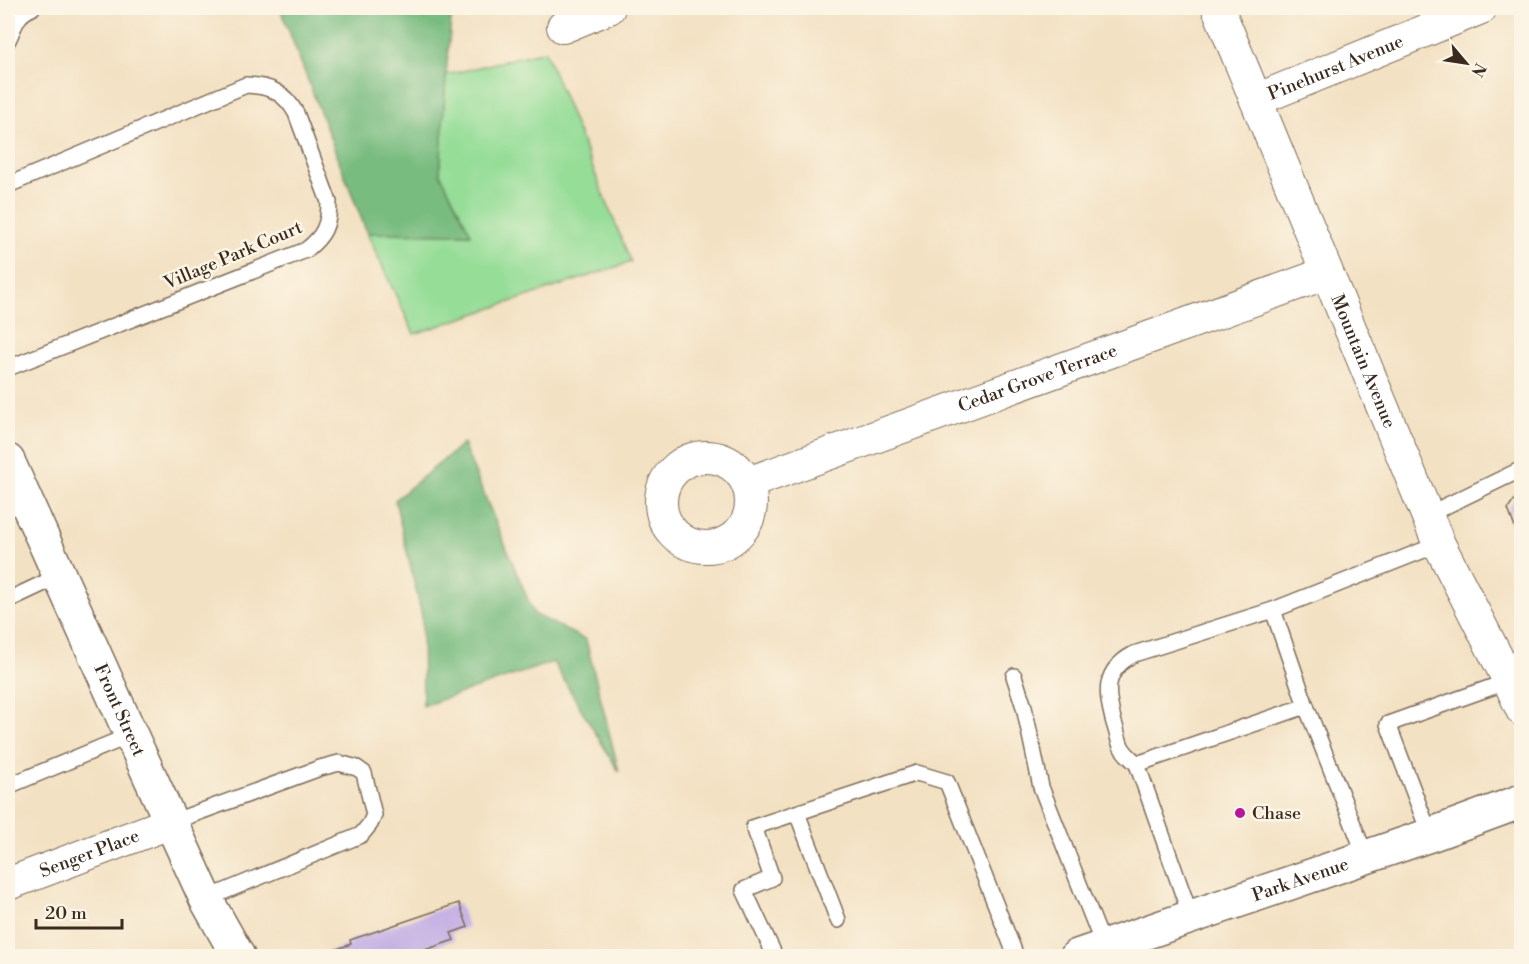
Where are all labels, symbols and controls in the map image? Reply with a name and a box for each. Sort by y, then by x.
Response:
street label: Pinehurst Avenue [1265,30,1407,106]
north arrow [1436,33,1496,93]
text: N [1466,59,1490,80]
street label: Village Park Court [160,216,306,295]
street label: Mountain Avenue [1325,291,1401,432]
street label: Cedar Grove Terrace [955,339,1120,418]
street label: Front Street [89,660,150,761]
place label: Chase [1252,802,1301,825]
marker: Chase [1233,806,1247,820]
street label: Senger Place [36,824,143,883]
street label: Park Avenue [1249,853,1352,907]
scale bar [36,892,122,930]
text: 20 m [45,902,87,925]

